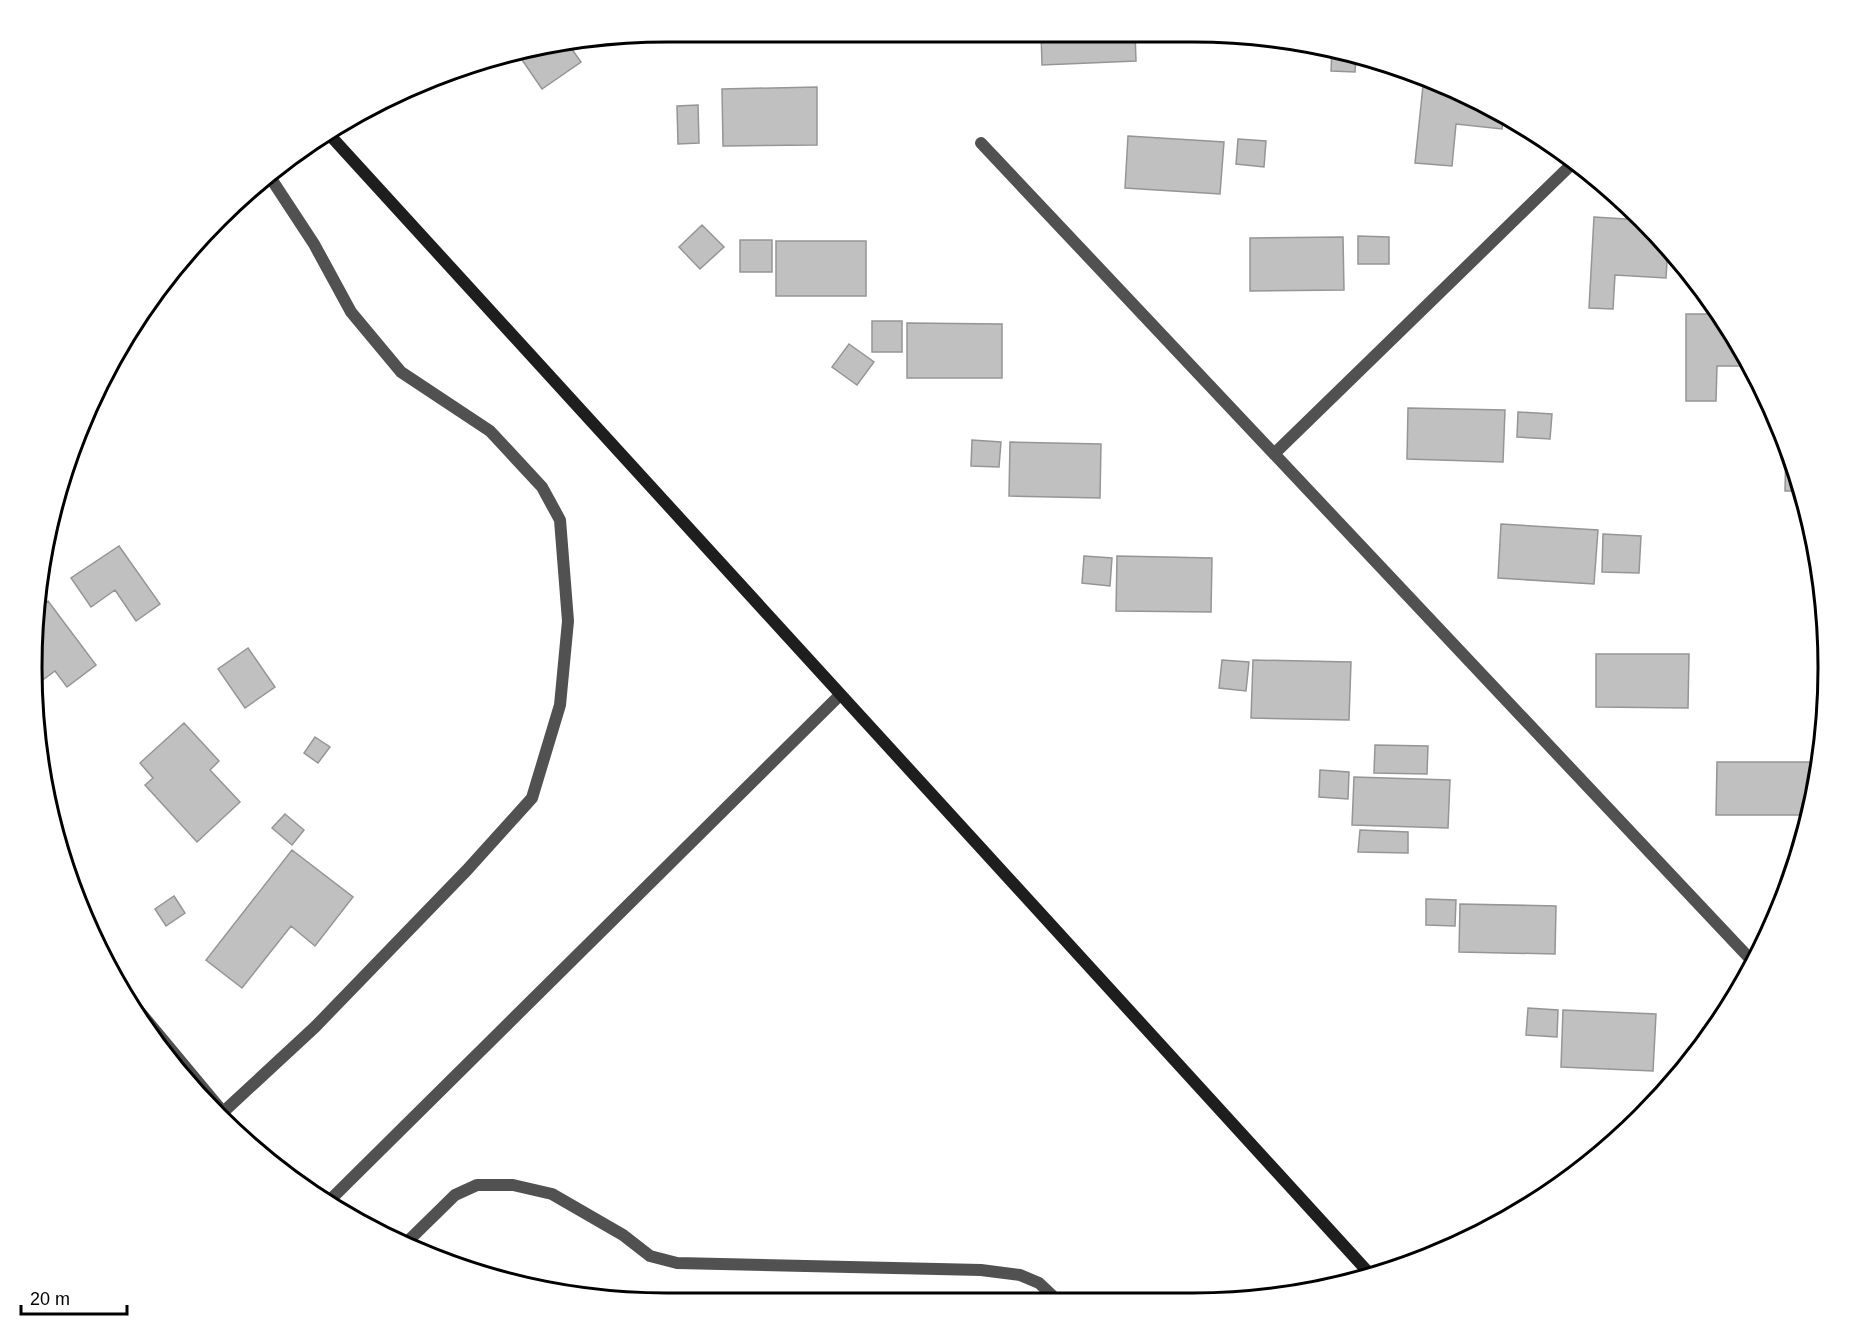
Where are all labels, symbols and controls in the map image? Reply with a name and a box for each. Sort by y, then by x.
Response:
scale bar [21,1278,128,1316]
text: 20 m [30,1289,70,1309]

